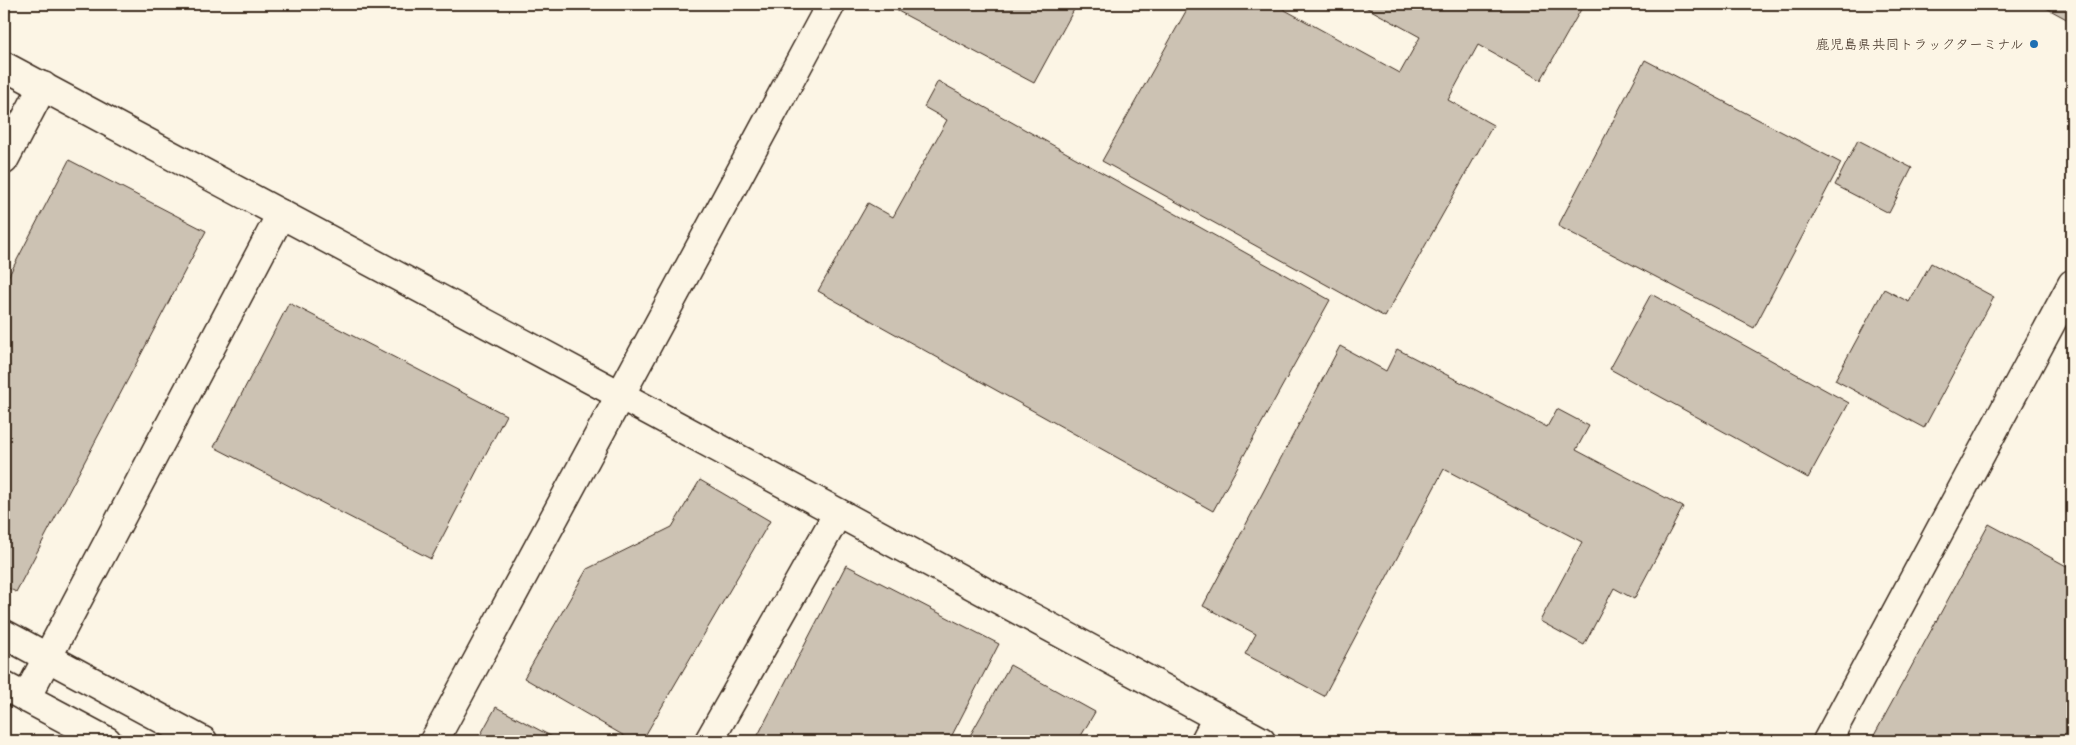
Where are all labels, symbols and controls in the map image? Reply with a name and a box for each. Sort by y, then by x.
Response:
place label: 鹿児島県共同トラックターミナル [1815,36,2024,53]
marker: 鹿児島県共同トラックターミナル [2028,38,2040,50]

